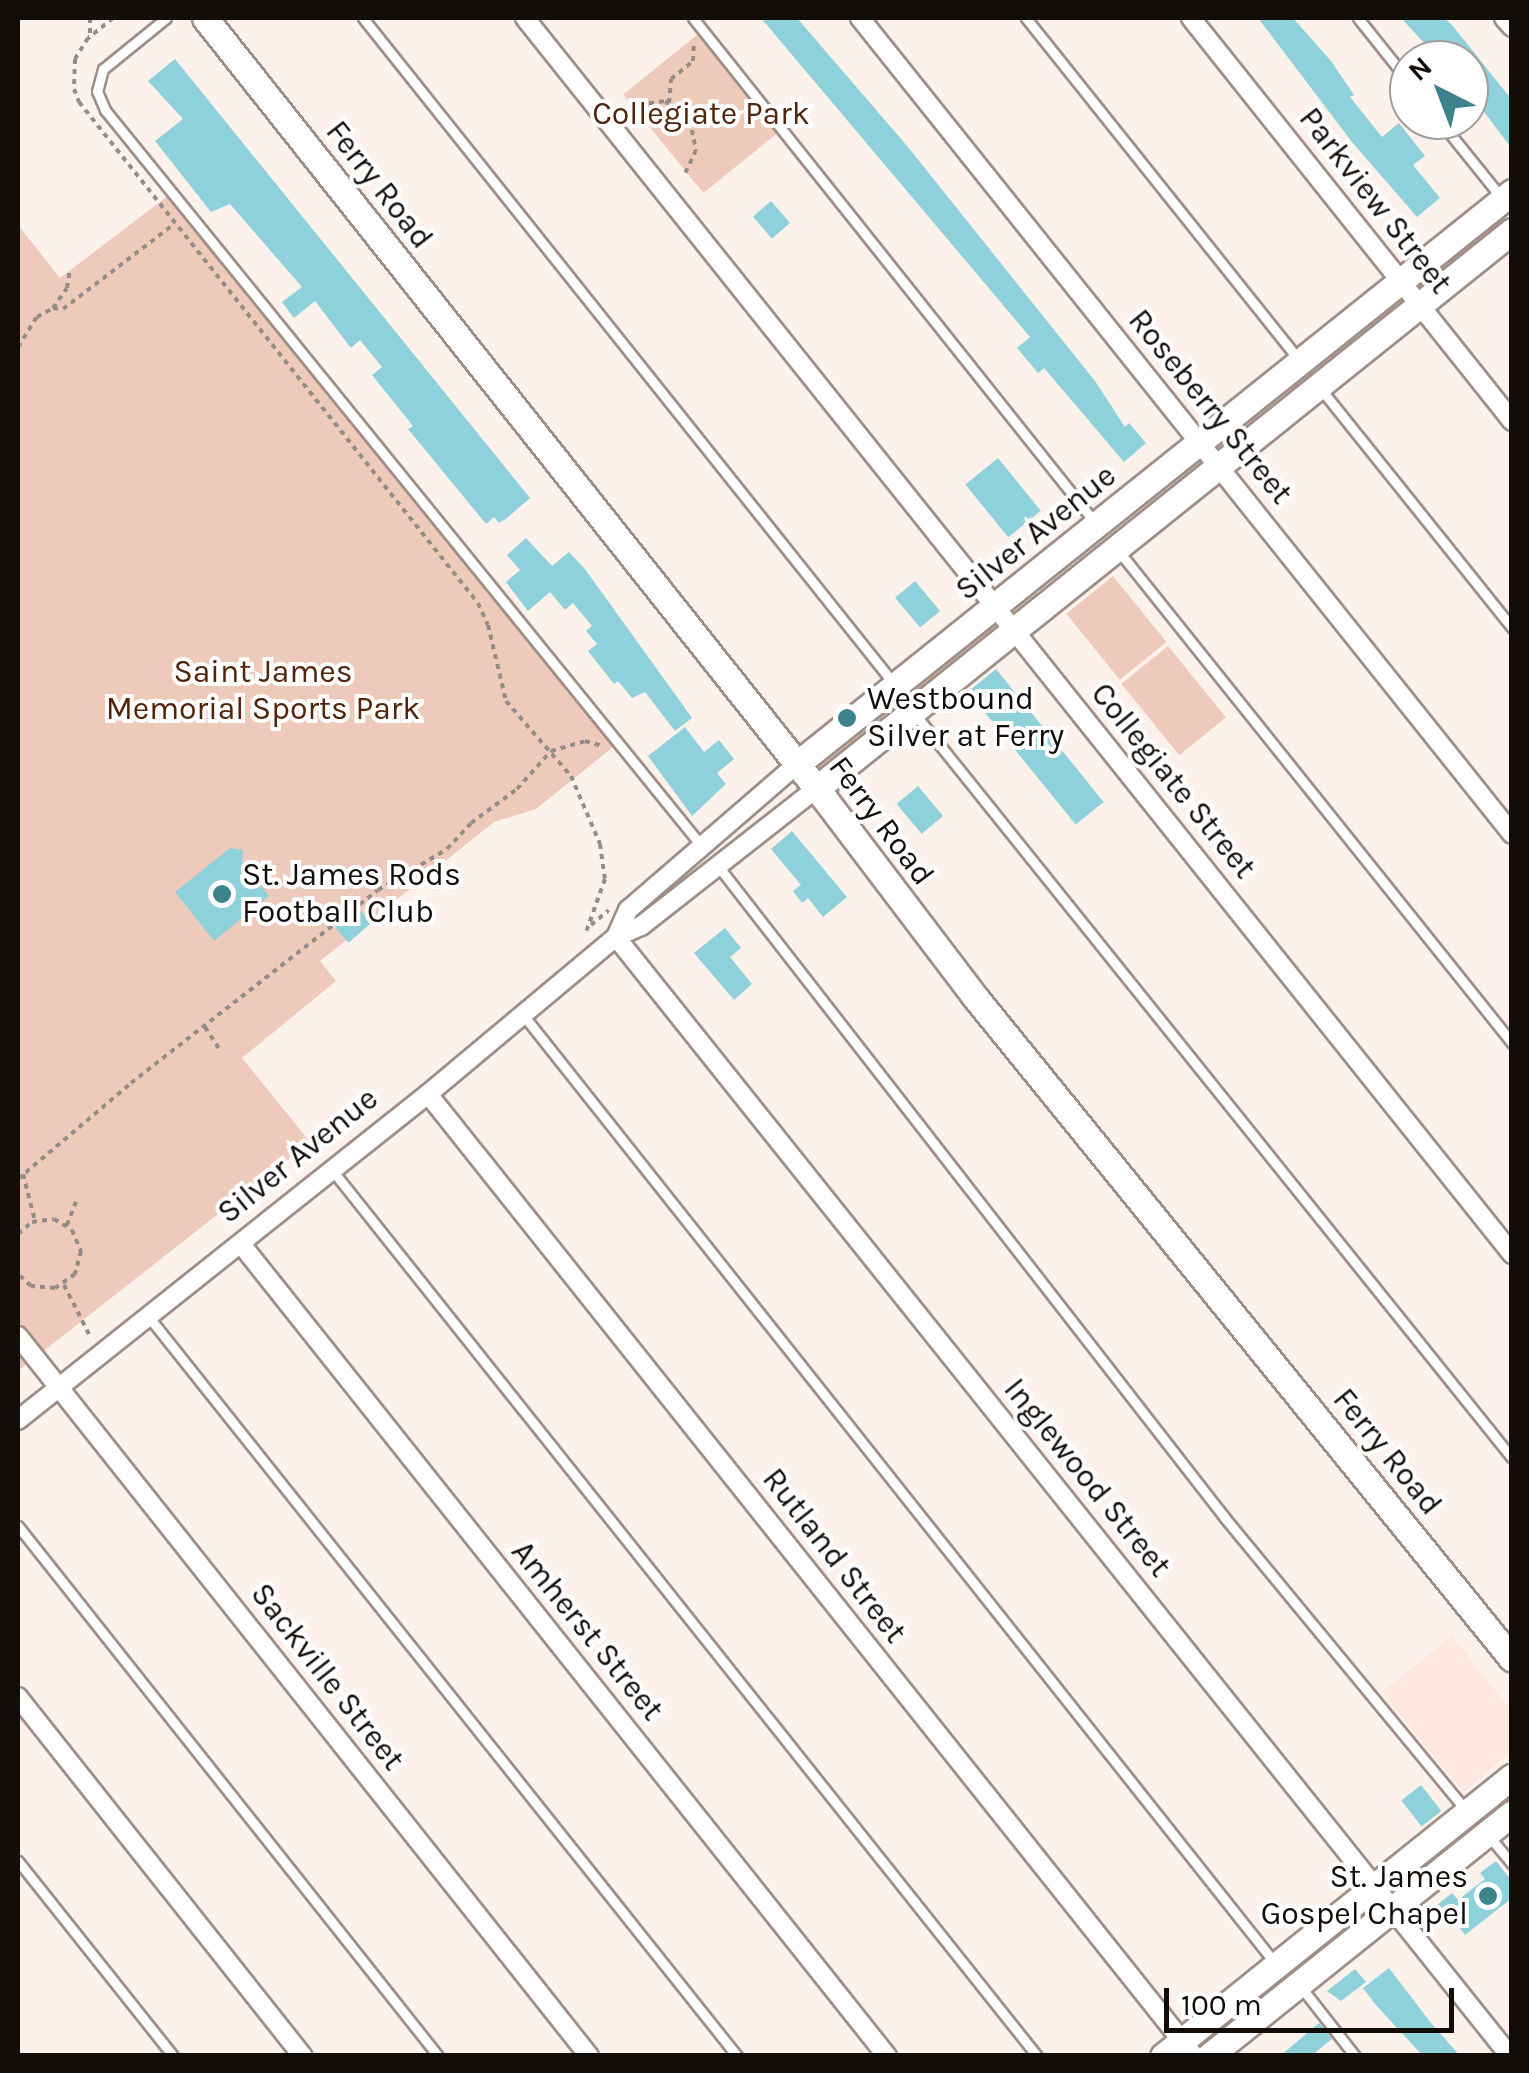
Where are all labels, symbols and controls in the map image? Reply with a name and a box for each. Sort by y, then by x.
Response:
north arrow [1389,40,1489,140]
text: N [1401,50,1438,88]
park label: Collegiate Park [592,95,810,133]
street label: Parkview Street [1290,100,1460,302]
street label: Ferry Road [317,113,441,257]
street label: Roseberry Street [1120,302,1300,512]
street label: Silver Avenue [948,457,1124,609]
park label: Saint James Memorial Sports Park [106,654,420,729]
street label: Collegiate Street [1082,675,1264,887]
place label: Westbound Silver at Ferry [867,681,1064,756]
marker: Westbound Silver at Ferry [836,707,858,729]
street label: Ferry Road [820,749,942,893]
place label: St. James Rods Football Club [242,857,461,932]
marker: St. James Rods Football Club [211,883,233,905]
street label: Silver Avenue [210,1080,386,1232]
street label: Inglewood Street [995,1371,1179,1585]
street label: Ferry Road [1324,1381,1450,1523]
street label: Rutland Street [754,1461,914,1651]
street label: Amherst Street [503,1533,671,1729]
street label: Sackville Street [242,1576,412,1778]
place label: St. James Gospel Chapel [1261,1859,1468,1934]
marker: St. James Gospel Chapel [1477,1885,1499,1907]
scale bar [1169,1968,1459,2030]
text: 100 m [1181,1987,1262,2023]

